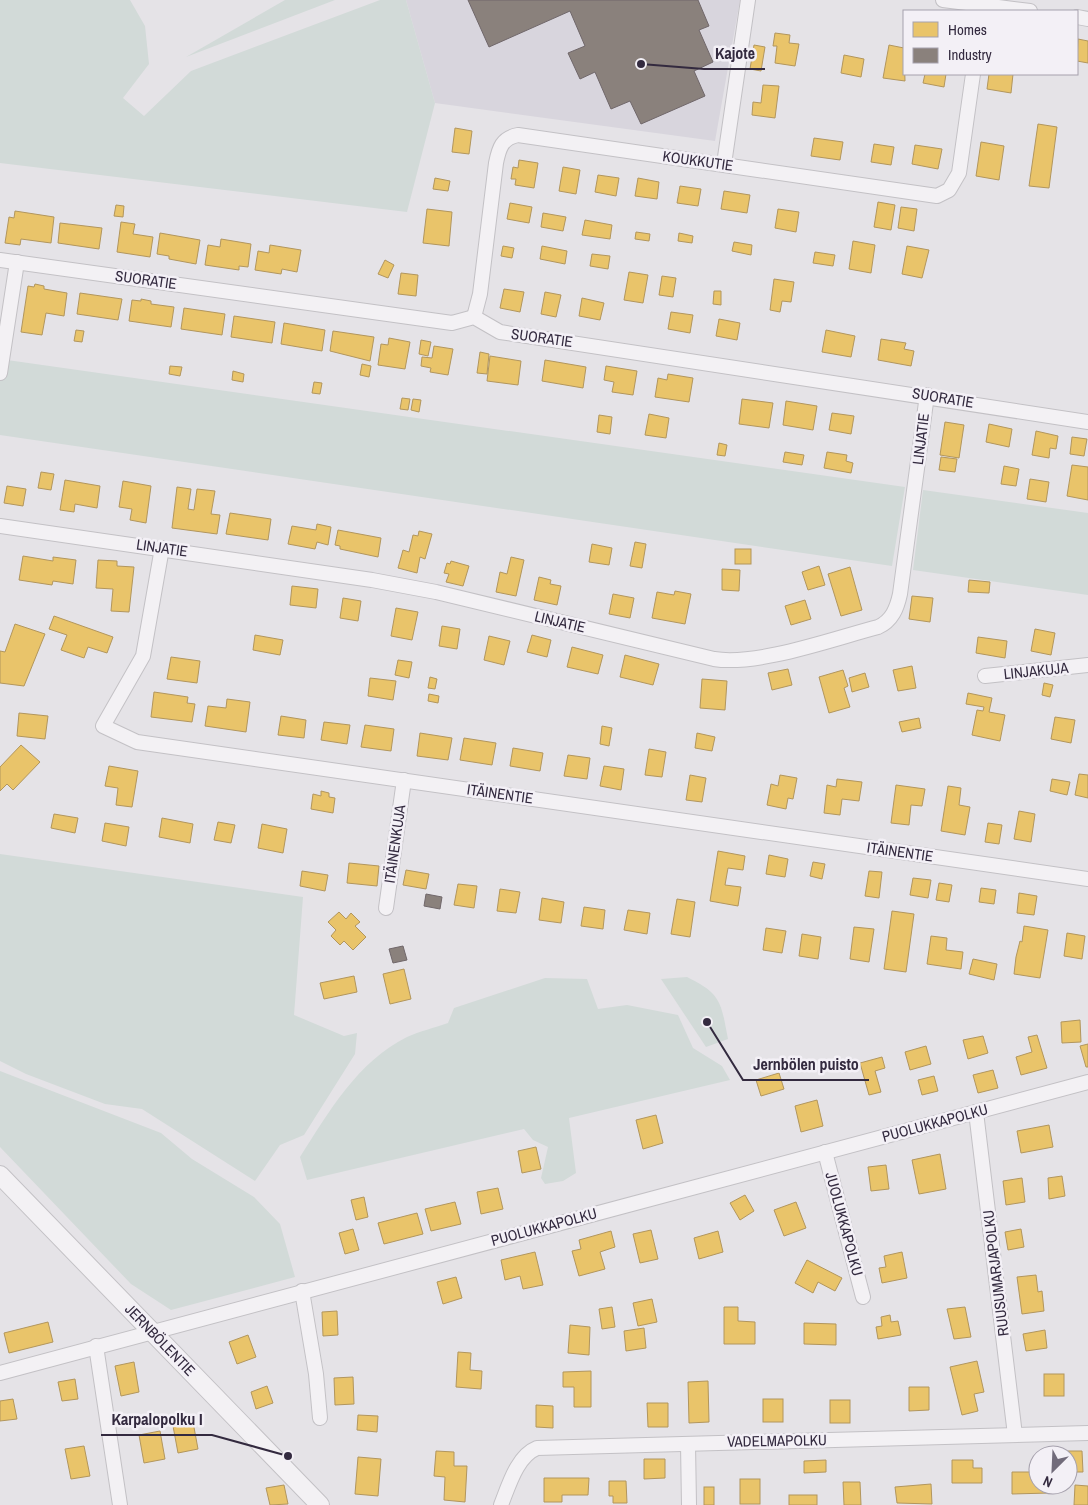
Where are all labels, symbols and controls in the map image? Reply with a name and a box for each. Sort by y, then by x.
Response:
legend [903,10,1078,75]
text: Homes [948,19,987,40]
callout: Kajote [704,38,765,69]
text: Kajote [715,42,755,64]
text: Industry [948,44,993,65]
street label: KOUKKUTIE [661,145,735,176]
street label: SUORATIE [114,265,178,294]
street label: SUORATIE [510,323,574,352]
street label: SUORATIE [911,382,975,413]
street label: LINJATIE [907,412,934,466]
street label: LINJATIE [135,534,189,562]
street label: LINJATIE [533,605,588,638]
street label: LINJAKUJA [1003,657,1070,684]
street label: ITÄINENTIE [466,778,535,809]
street label: ITÄINENKUJA [379,803,411,885]
street label: ITÄINENTIE [866,836,935,867]
callout: Jernbölen puisto [743,1049,869,1080]
text: Jernbölen puisto [753,1053,859,1075]
street label: PUOLUKKAPOLKU [880,1098,990,1147]
street label: JUOLUKKAPOLKU [821,1170,868,1278]
street label: PUOLUKKAPOLKU [489,1202,599,1251]
street label: RUUSUMARJAPOLKU [977,1209,1014,1337]
street label: JERNBÖLENTIE [121,1299,200,1380]
callout: Karpalopolku I [101,1404,212,1435]
text: Karpalopolku I [111,1408,203,1430]
street label: VADELMAPOLKU [727,1429,827,1452]
north arrow [1028,1445,1078,1495]
text: N [1040,1472,1055,1492]

